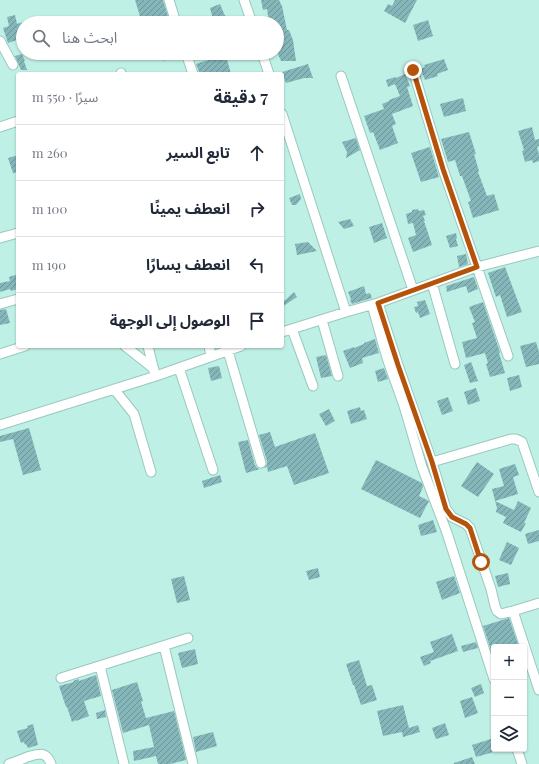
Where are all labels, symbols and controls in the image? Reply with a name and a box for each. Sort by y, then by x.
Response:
search box [16,16,284,60]
icon: search [30,27,52,49]
text: ابحث هنا [62,27,117,47]
route end [404,61,422,79]
text: 7 دقيقة [214,85,268,107]
text: سيرًا · 550 m [32,88,98,105]
text: تابع السير [166,142,230,162]
icon: ahead [246,142,268,164]
text: 260 m [32,144,68,161]
text: انعطف يمينًا [150,198,230,218]
icon: right [246,198,268,220]
text: 100 m [32,200,67,217]
text: انعطف يسارًا [146,254,230,274]
icon: left [246,254,268,276]
text: 190 m [32,256,66,273]
text: الوصول إلى الوجهة [110,310,230,330]
icon: arrive [246,310,268,332]
route start [472,553,490,571]
map controls [491,644,527,752]
button: + [491,644,527,680]
button: − [491,680,527,716]
button: layers [491,716,527,752]

